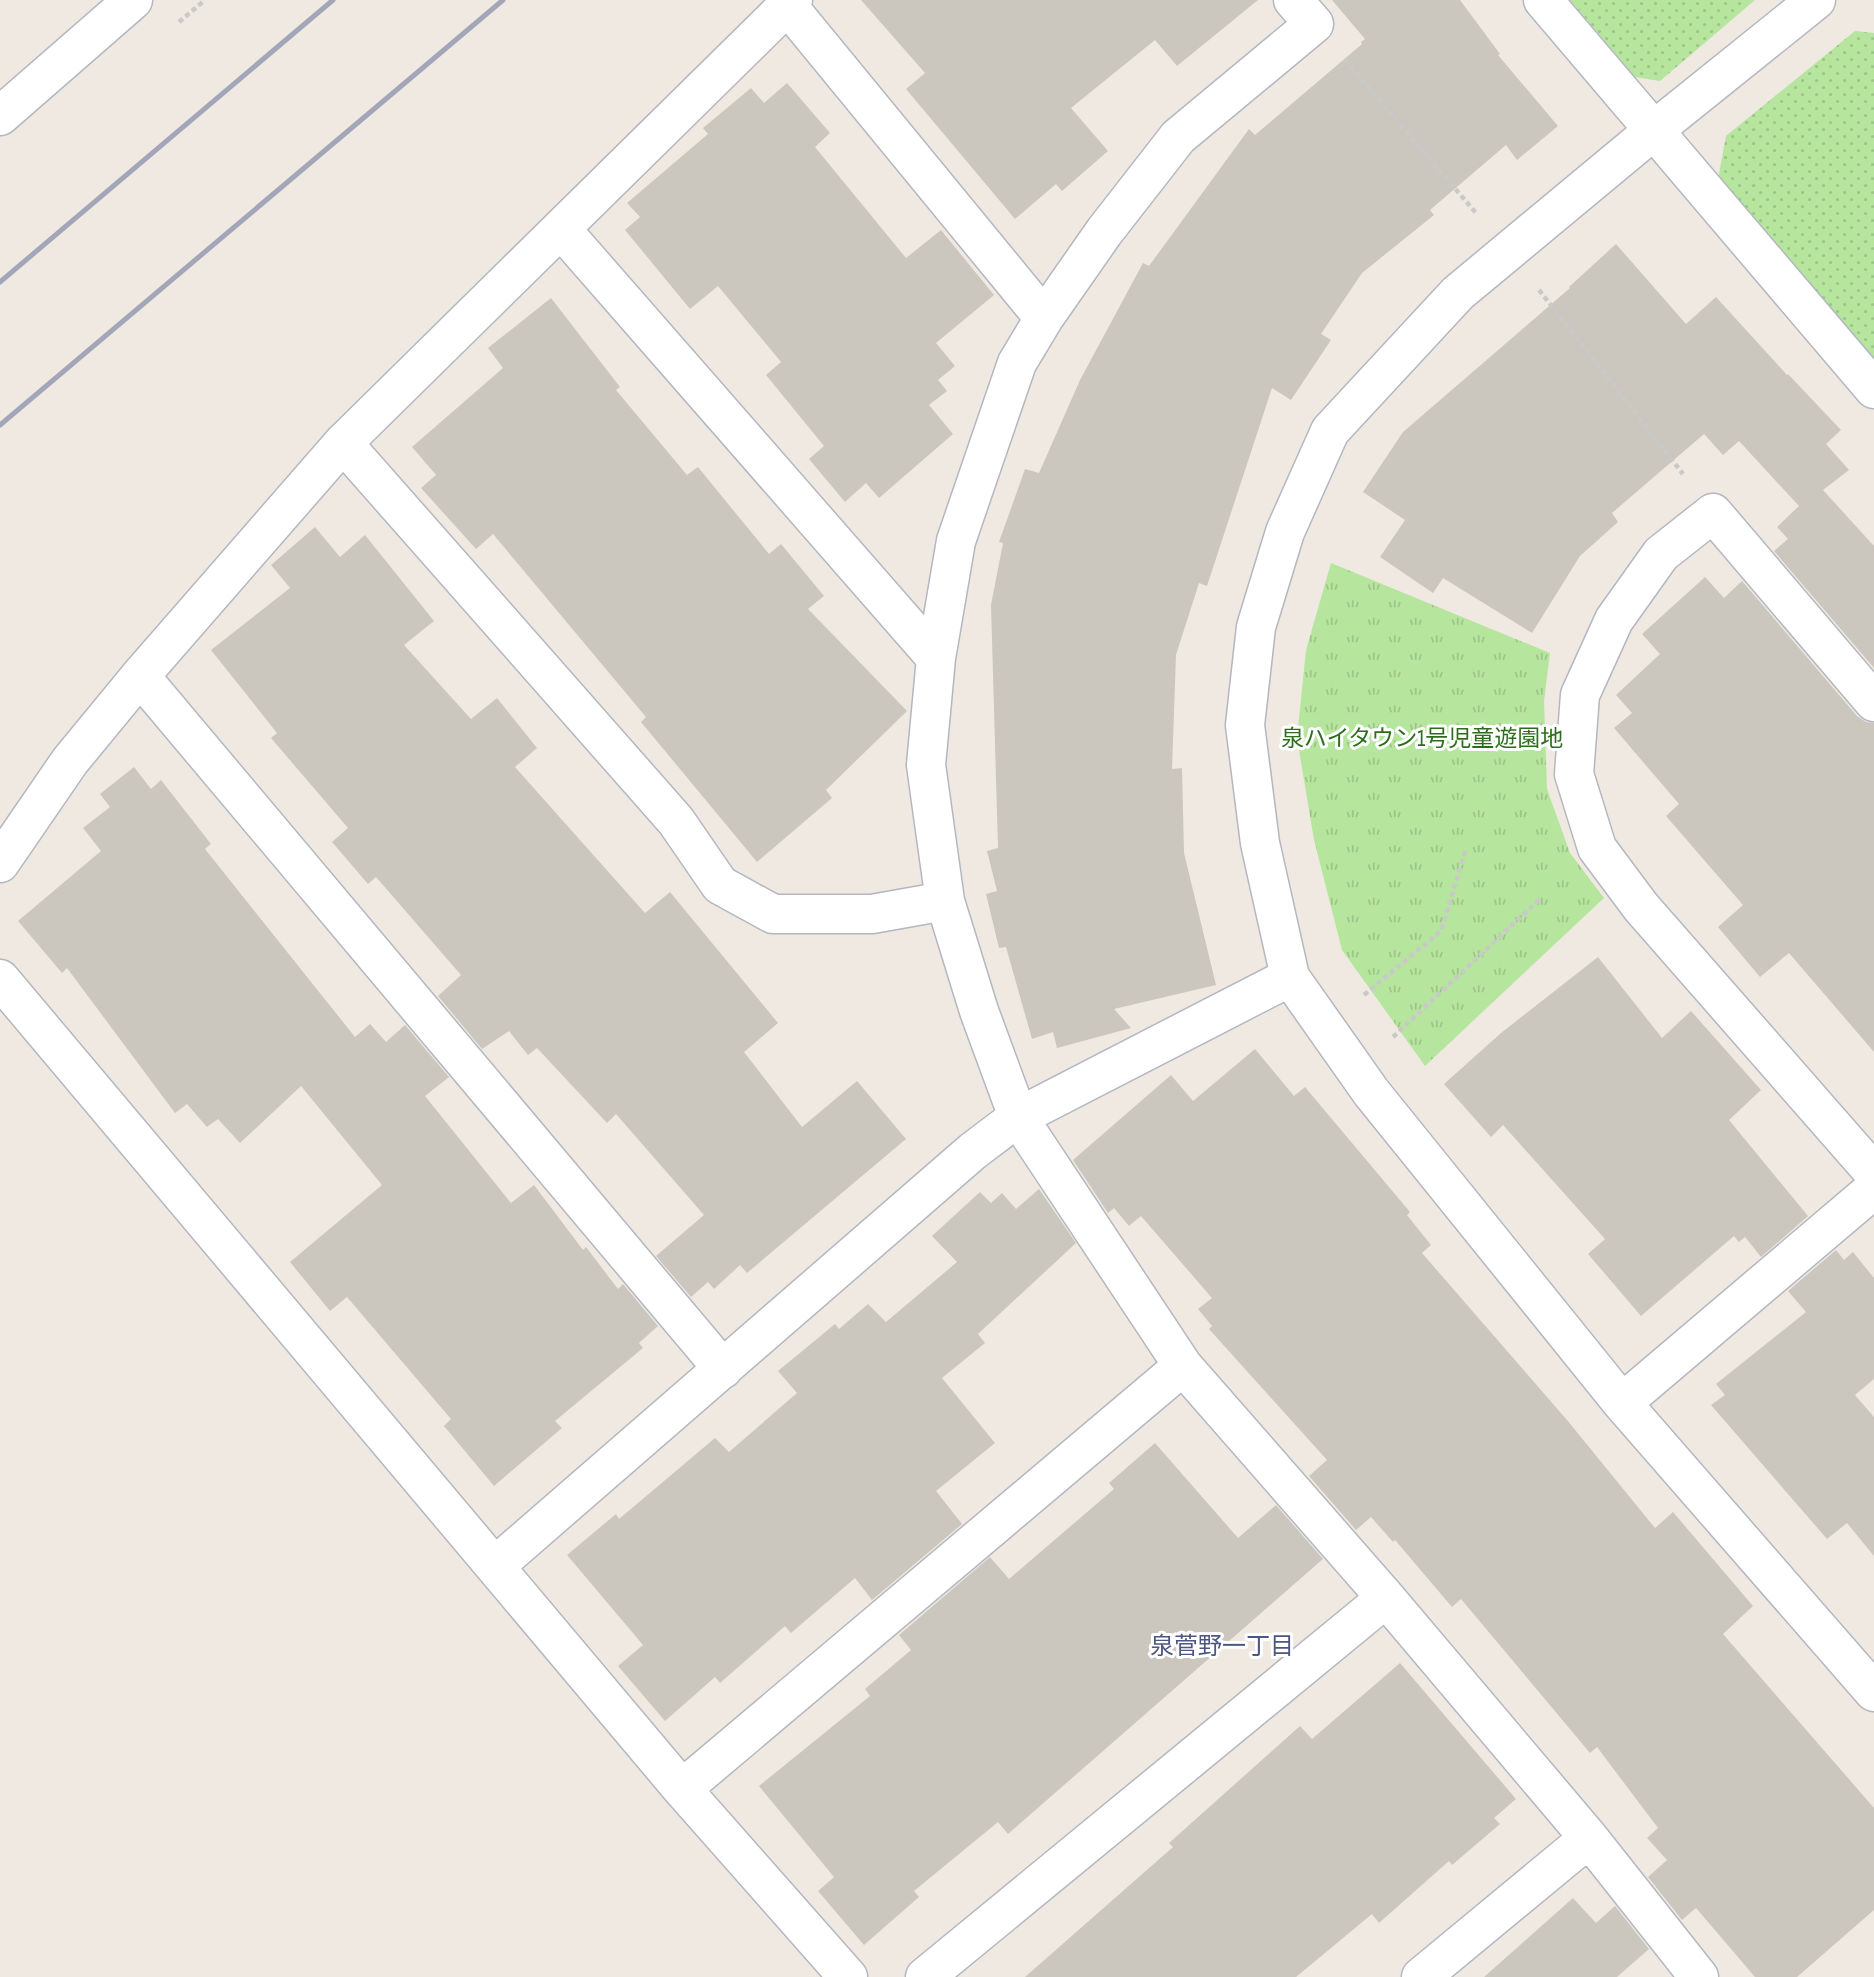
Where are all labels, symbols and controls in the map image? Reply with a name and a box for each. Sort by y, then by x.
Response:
park label: 泉ハイタウン1号児童遊園地 [1281,725,1563,753]
district label: 泉菅野一丁目 [1150,1632,1294,1661]

